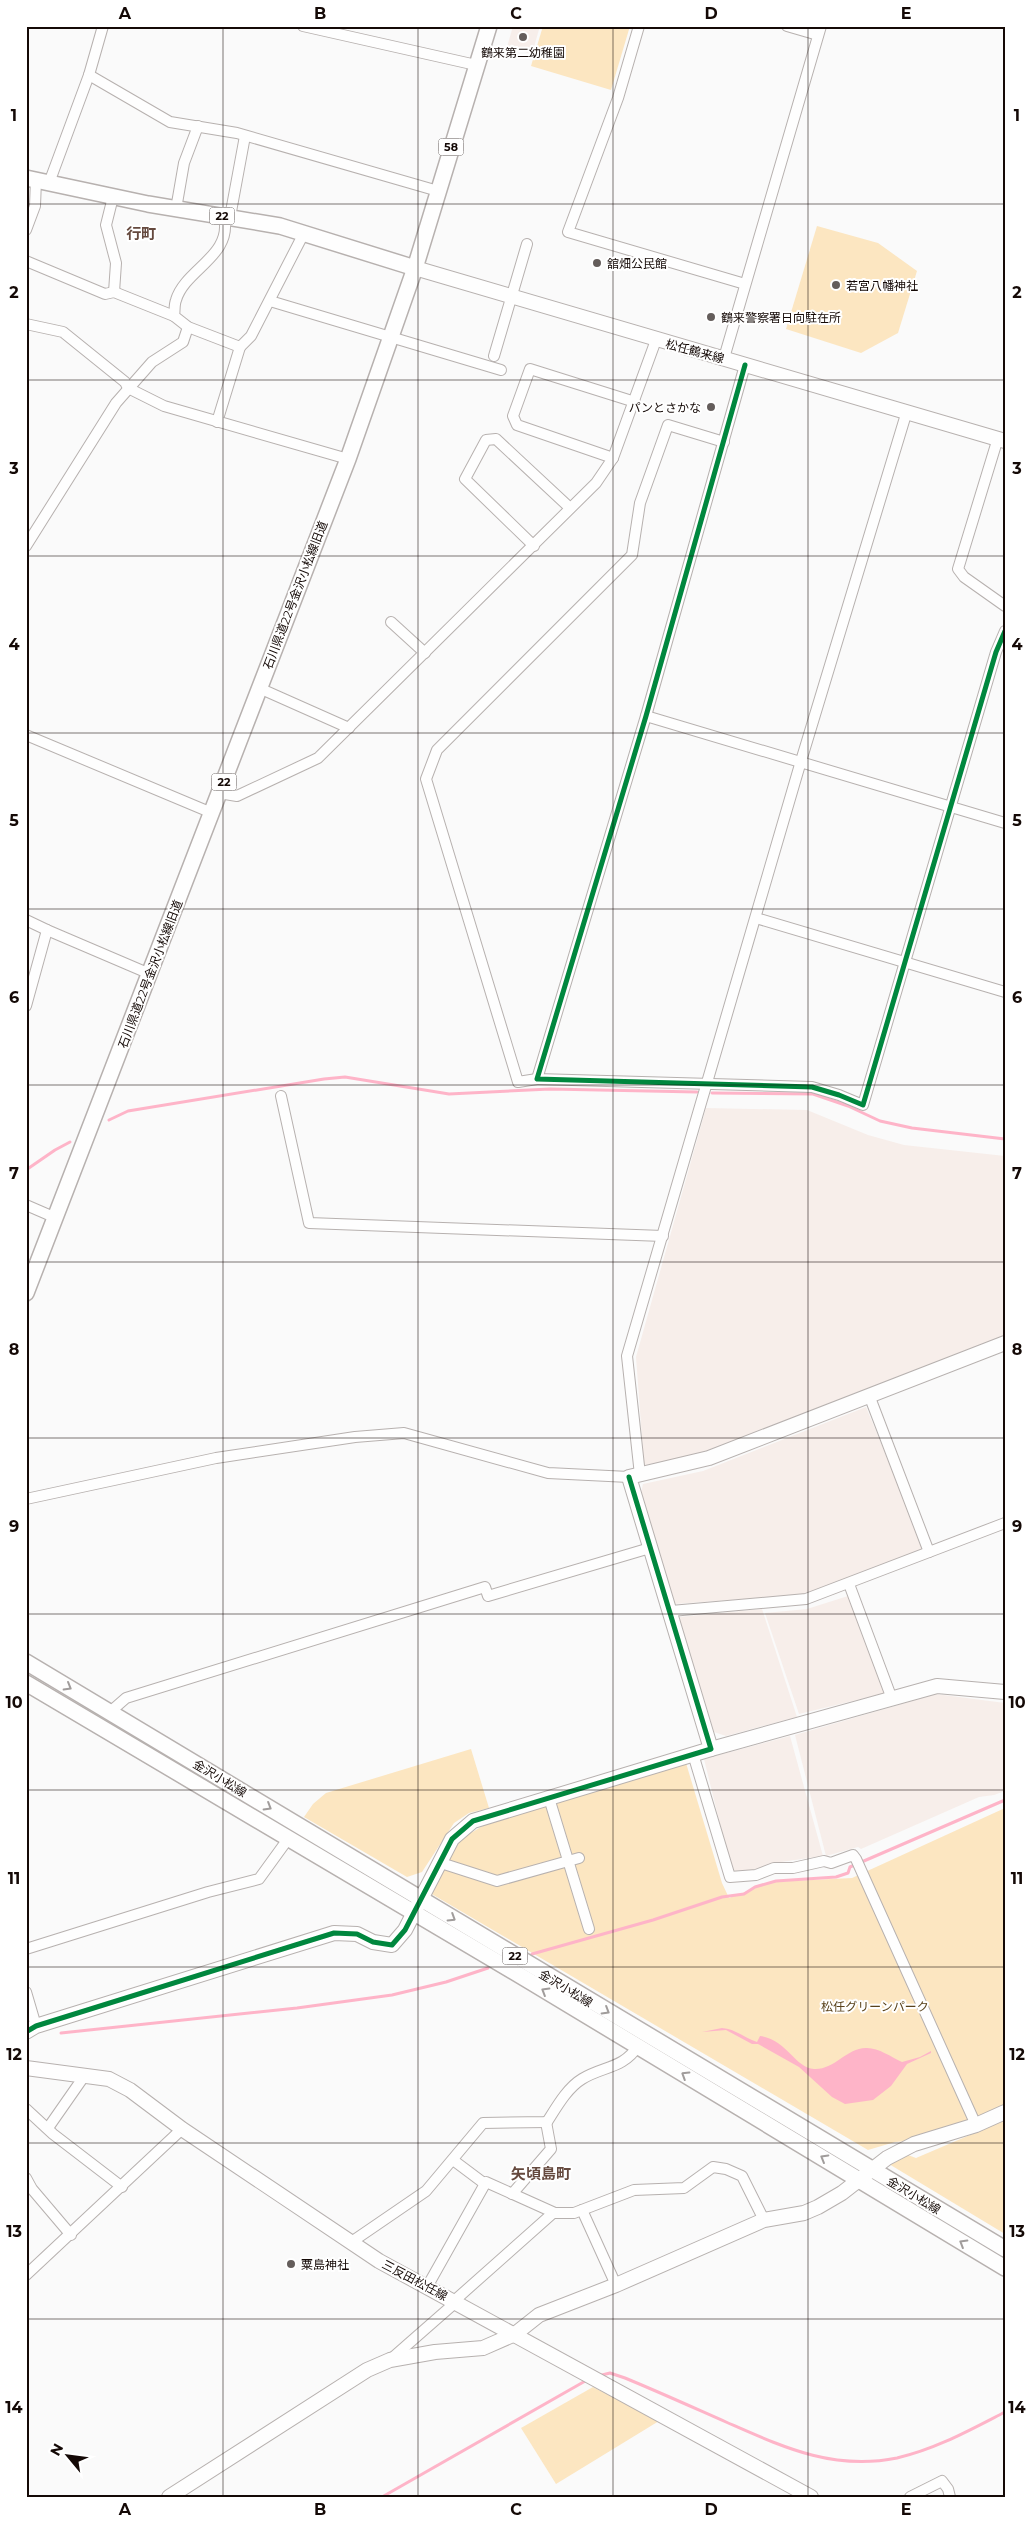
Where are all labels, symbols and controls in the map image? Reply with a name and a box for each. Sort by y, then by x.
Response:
text: A [118,4,132,23]
text: B [314,4,326,23]
text: C [510,4,522,23]
text: D [704,4,718,23]
text: E [901,4,911,23]
marker: 鶴来第二幼稚園 [517,31,529,43]
place label: 鶴来第二幼稚園 [481,45,565,60]
text: 1 [11,106,17,125]
text: 1 [1014,106,1020,125]
road number: 58 [438,138,464,156]
road number: 22 [210,208,234,225]
district label: 行町 [126,224,156,243]
place label: 舘畑公民館 [607,256,667,271]
marker: 舘畑公民館 [591,257,603,269]
place label: 若宮八幡神社 [846,278,918,293]
marker: 若宮八幡神社 [830,279,842,291]
text: 2 [9,283,19,302]
text: 2 [1012,283,1022,302]
place label: 鶴来警察署日向駐在所 [721,310,841,325]
marker: 鶴来警察署日向駐在所 [705,311,717,323]
street label: 松任鶴来線 [664,336,726,366]
place label: パンとさかな [628,400,701,415]
marker: パンとさかな [705,401,717,413]
text: 3 [8,459,19,478]
text: 3 [1011,459,1022,478]
street label: 石川県道22号金沢小松線旧道 [260,519,330,671]
text: 4 [8,635,20,654]
text: 4 [1011,635,1023,654]
road number: 22 [212,774,236,790]
text: 5 [9,811,19,830]
text: 5 [1012,811,1022,830]
street label: 石川県道22号金沢小松線旧道 [115,898,185,1050]
text: 6 [9,988,19,1007]
text: 6 [1012,988,1022,1007]
text: 7 [9,1164,19,1183]
text: 7 [1012,1164,1022,1183]
text: 8 [9,1340,19,1359]
text: 8 [1012,1340,1022,1359]
text: 9 [9,1517,19,1536]
text: 9 [1012,1517,1022,1536]
one-way arrow [63,1680,72,1690]
text: 10 [5,1693,23,1712]
text: 10 [1008,1693,1026,1712]
street label: 金沢小松線 [190,1756,250,1800]
one-way arrow [262,1800,271,1810]
text: 11 [8,1869,20,1888]
text: 11 [1011,1869,1023,1888]
one-way arrow [446,1911,455,1921]
road number: 22 [502,1948,528,1964]
street label: 金沢小松線 [536,1966,596,2010]
one-way arrow [542,1987,551,1997]
park label: 松任グリーンパーク [821,1999,929,2014]
one-way arrow [600,2005,609,2015]
text: 12 [6,2045,22,2064]
text: 12 [1009,2045,1025,2064]
one-way arrow [681,2071,690,2081]
one-way arrow [820,2155,829,2165]
district label: 矢頃島町 [511,2164,571,2183]
street label: 金沢小松線 [884,2173,944,2217]
text: 13 [6,2222,22,2241]
text: 13 [1009,2222,1025,2241]
one-way arrow [959,2239,968,2249]
street label: 三反田松任線 [380,2256,450,2304]
place label: 粟島神社 [301,2257,349,2272]
marker: 粟島神社 [285,2258,297,2270]
text: 14 [5,2398,23,2417]
text: 14 [1008,2398,1026,2417]
north arrow [42,2430,92,2480]
text: N [46,2440,67,2459]
text: A [118,2500,132,2519]
text: B [314,2500,326,2519]
text: C [510,2500,522,2519]
text: D [704,2500,718,2519]
text: E [901,2500,911,2519]

